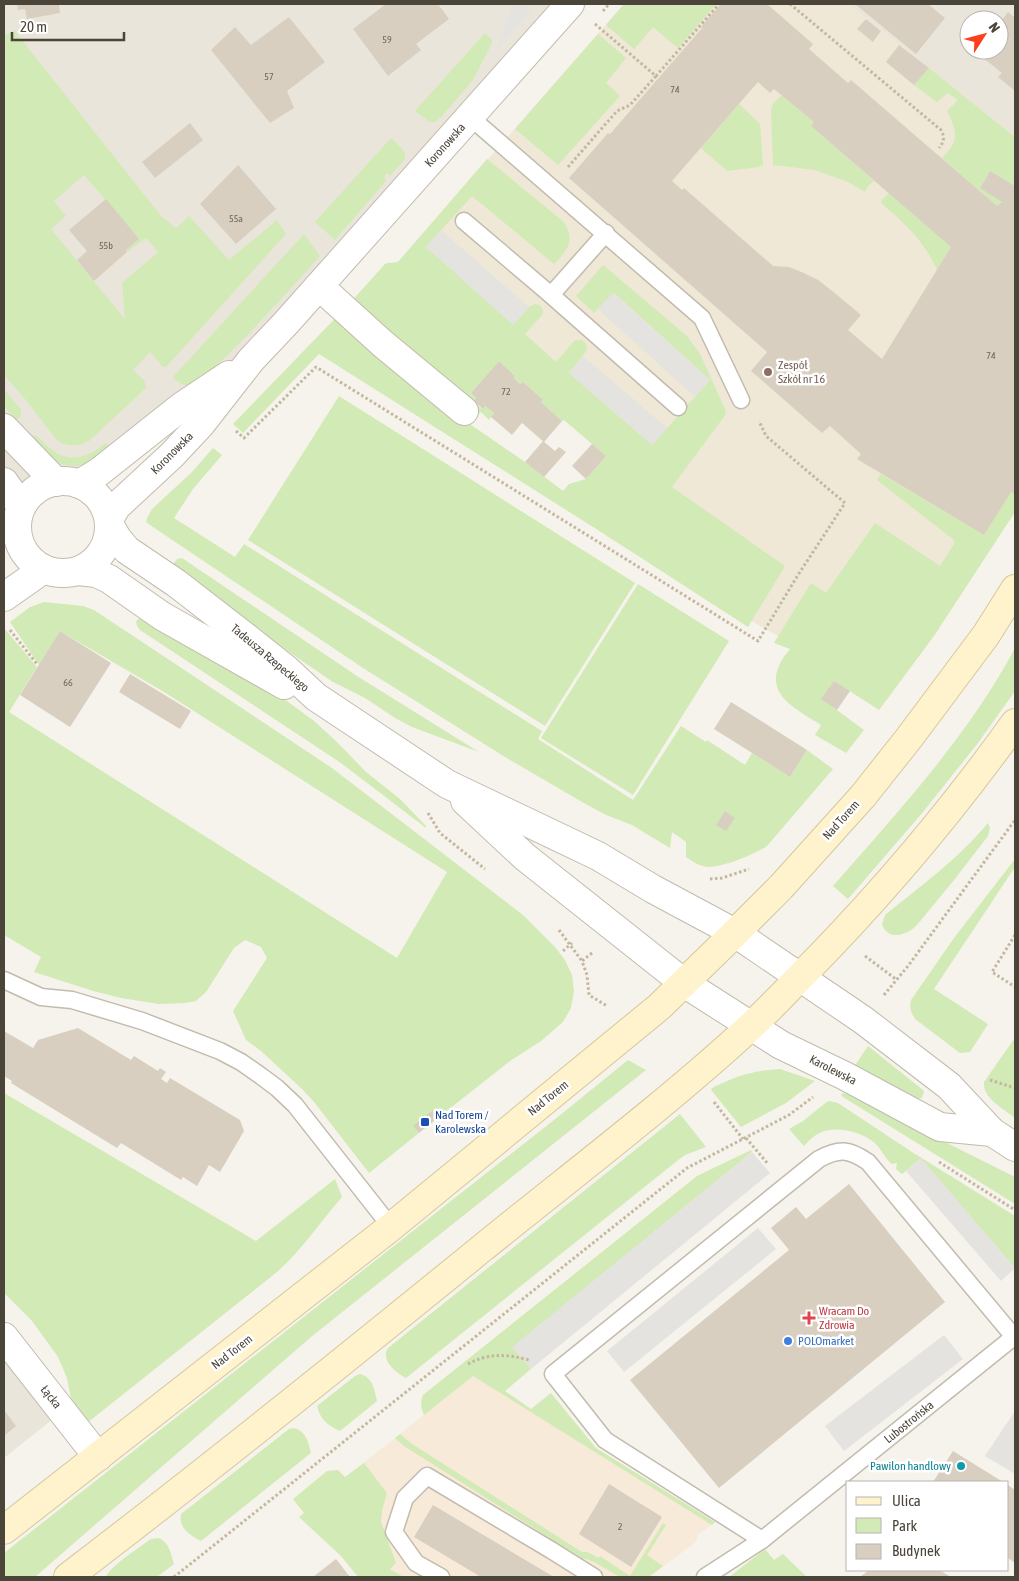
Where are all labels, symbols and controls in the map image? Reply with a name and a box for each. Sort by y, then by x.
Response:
scale bar [12,10,125,42]
north arrow [959,10,1009,60]
text: 20 m [20,18,47,35]
text: N [986,19,1003,35]
house number: 59 [382,34,392,45]
house number: 57 [264,71,274,82]
house number: 74 [670,84,680,95]
street label: Koronowska [422,120,468,170]
house number: 55a [229,213,243,224]
house number: 55b [99,240,113,251]
house number: 74 [986,350,996,361]
place label: Zespół Szkół nr 16 [778,358,826,386]
marker: Zespół Szkół nr 16 [762,366,774,378]
house number: 72 [501,386,511,397]
street label: Koronowska [148,429,196,477]
street label: Tadeusza Rzepeckiego [228,621,312,695]
house number: 66 [63,677,73,688]
street label: Nad Torem [820,798,862,842]
street label: Karolewska [807,1052,859,1088]
street label: Nad Torem [525,1078,571,1118]
place label: Nad Torem / Karolewska [435,1108,489,1136]
marker: Nad Torem / Karolewska [419,1116,431,1128]
place label: Wracam Do Zdrowia [819,1304,870,1332]
marker: Wracam Do Zdrowia [803,1312,815,1324]
street label: Nad Torem [209,1332,255,1372]
place label: POLOmarket [798,1334,855,1348]
marker: POLOmarket [782,1335,794,1347]
street label: Łącka [38,1383,64,1411]
street label: Lubostrońska [881,1398,937,1446]
place label: Pawilon handlowy [870,1459,951,1473]
marker: Pawilon handlowy [955,1460,967,1472]
legend [846,1481,1009,1571]
text: Ulica [892,1492,921,1509]
text: Park [892,1517,917,1534]
house number: 2 [618,1521,623,1532]
text: Budynek [892,1542,941,1559]

